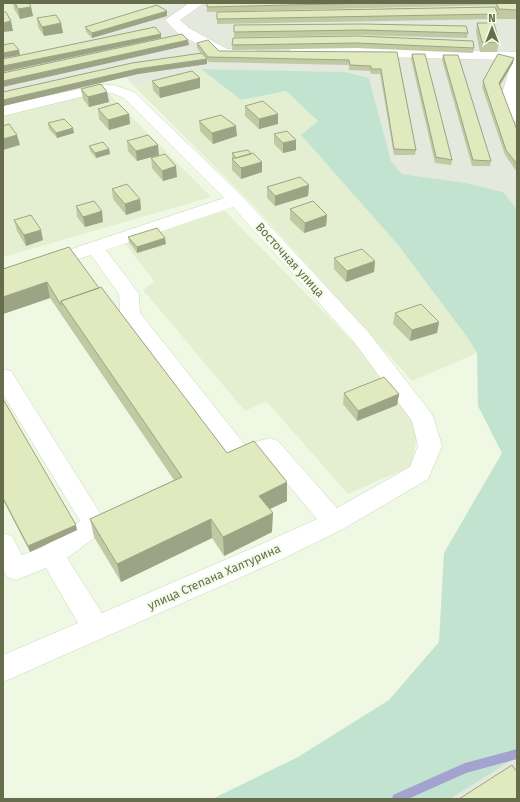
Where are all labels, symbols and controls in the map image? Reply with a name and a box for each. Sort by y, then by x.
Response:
north arrow [472,8,512,48]
text: N [488,12,496,25]
street label: Восточная улица [253,220,327,300]
street label: улица Степана Халтурина [145,541,283,613]

